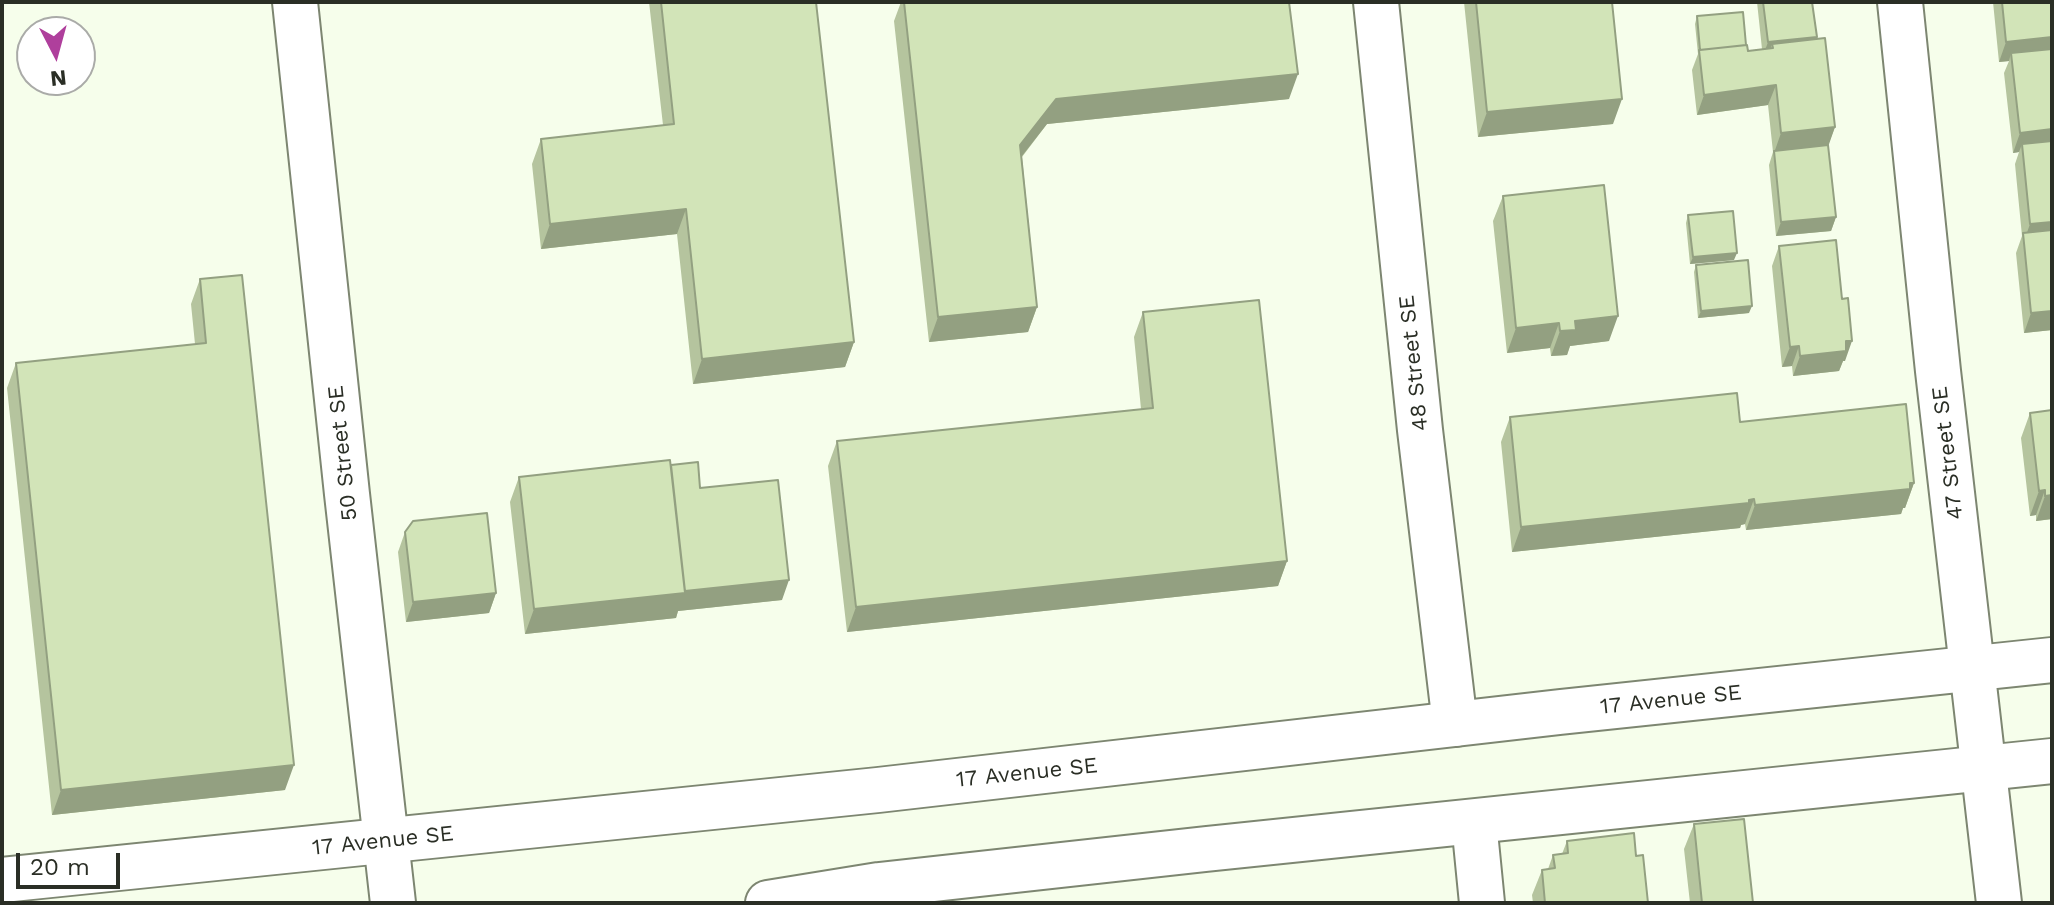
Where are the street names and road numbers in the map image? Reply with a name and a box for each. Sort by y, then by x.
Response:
street label: 48 Street SE [1394,294,1434,432]
street label: 50 Street SE [323,384,363,522]
street label: 47 Street SE [1927,385,1969,521]
street label: 17 Avenue SE [1599,679,1743,721]
street label: 17 Avenue SE [955,752,1099,794]
street label: 17 Avenue SE [311,820,455,862]

